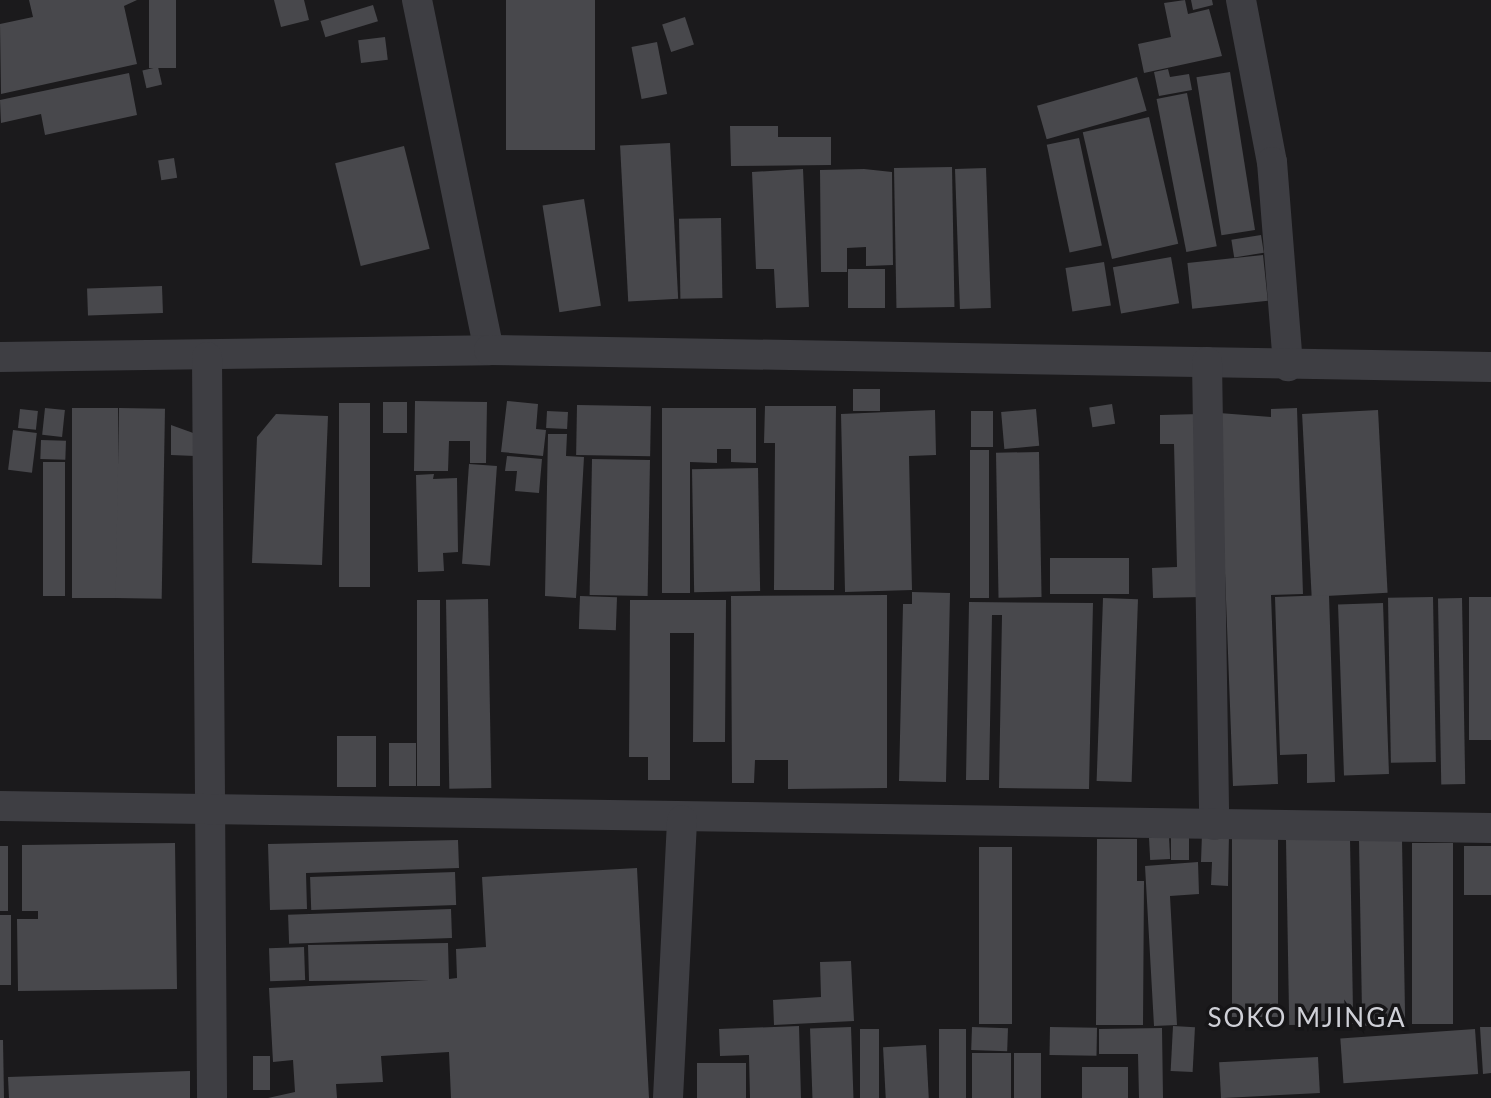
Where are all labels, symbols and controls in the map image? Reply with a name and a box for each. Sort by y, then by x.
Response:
district label: SOKO MJINGA [1207,1002,1407,1034]

